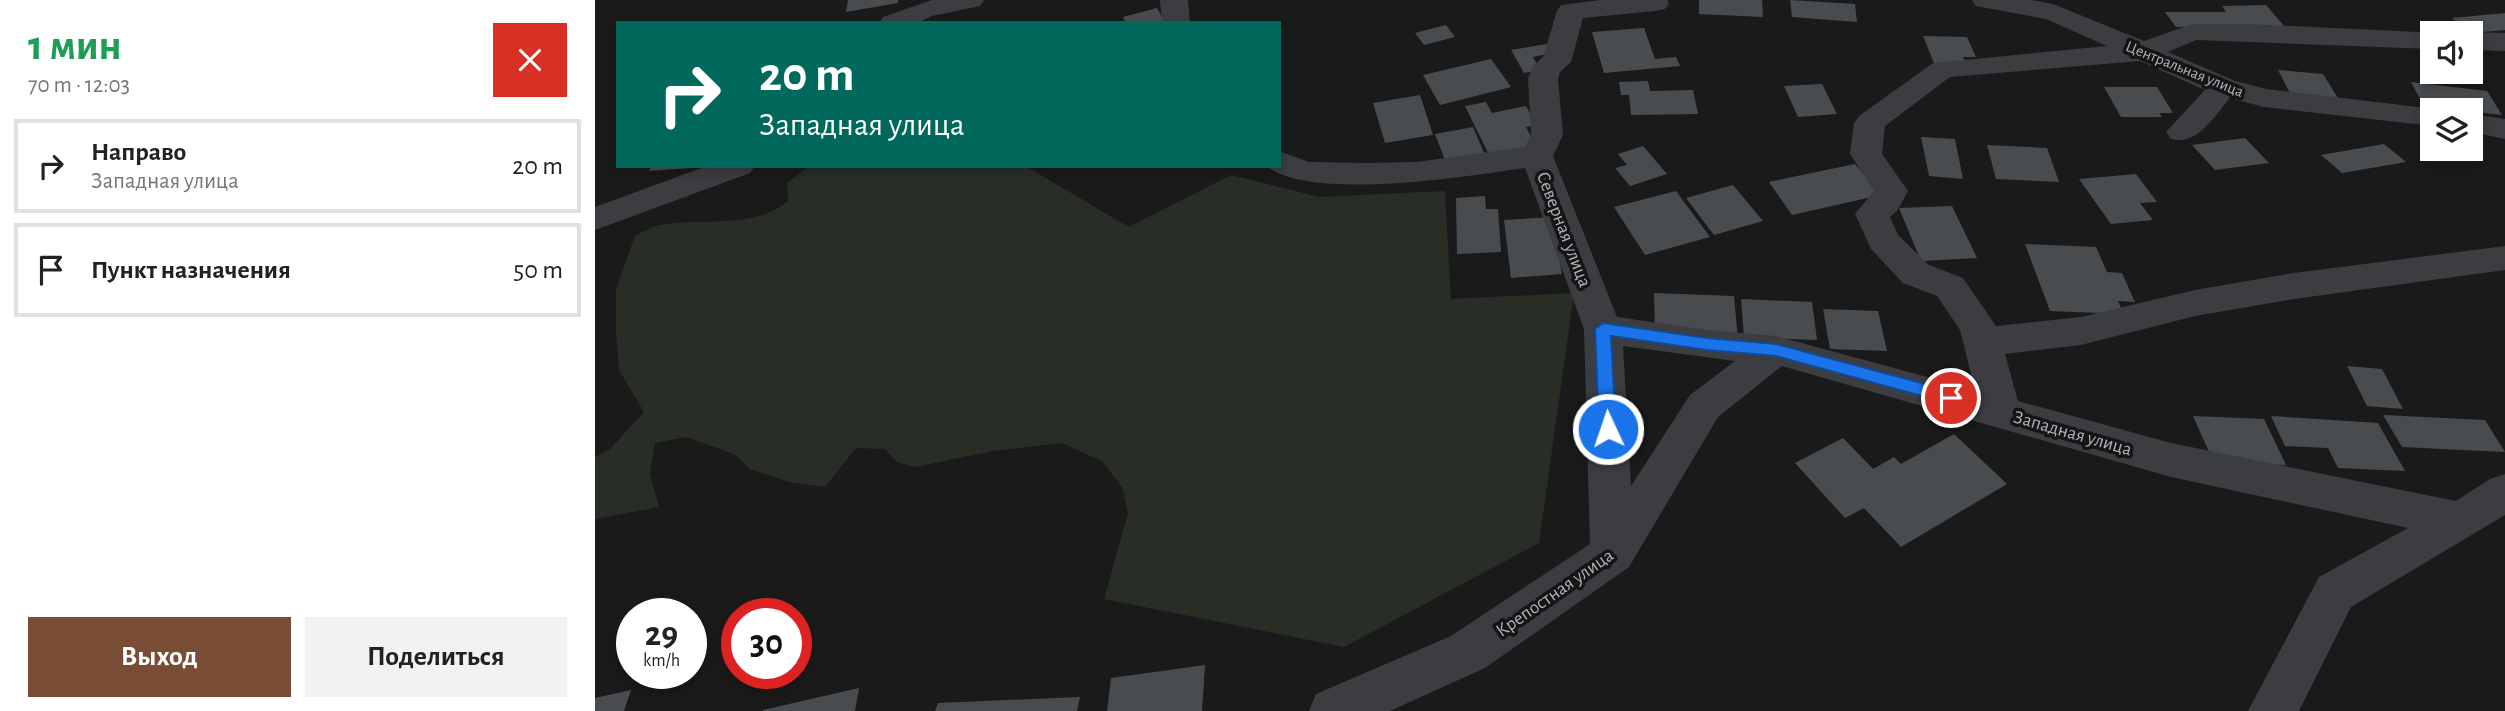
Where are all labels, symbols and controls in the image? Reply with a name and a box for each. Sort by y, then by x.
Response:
map controls [2420,21,2483,161]
button: sound [2420,21,2483,84]
button: close [493,23,567,97]
text: 1 мин [28,25,122,67]
street label: Центральная улица [2123,38,2246,101]
icon: right [644,49,735,140]
text: 20 m [759,51,855,100]
text: 70 m · 12:03 [28,74,130,97]
button: layers [2420,98,2483,161]
text: Западная улица [759,109,965,141]
text: Направо [91,139,186,165]
icon: right [32,147,70,185]
text: 20 m [512,153,563,179]
street label: Северная улица [1533,169,1594,290]
text: Западная улица [91,170,239,193]
icon: arrive [32,251,70,289]
text: Пункт назначения [91,257,291,283]
text: 50 m [513,257,563,283]
pin [1921,368,1981,428]
icon: arrive [1932,379,1970,417]
position arrow [1571,392,1645,466]
street label: Западная улица [2011,407,2134,459]
street label: Крепостная улица [1493,545,1617,641]
speed limit sign: 30 [721,598,812,689]
button: Выход [28,617,291,697]
button: Поделиться [305,617,567,697]
text: 29 [645,617,678,652]
text: km/h [643,652,680,670]

